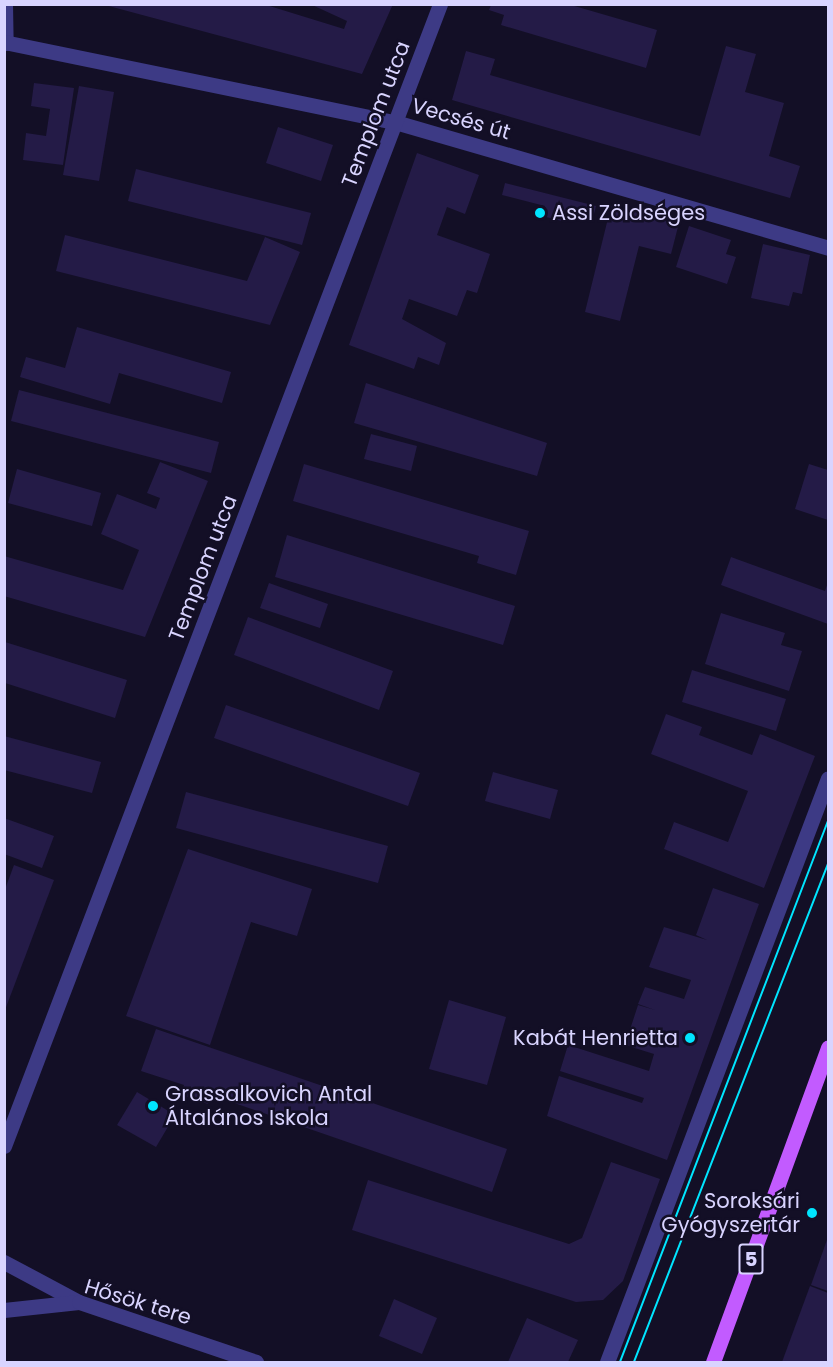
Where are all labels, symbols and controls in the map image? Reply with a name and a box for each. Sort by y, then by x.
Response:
street label: Templom utca [337,38,415,190]
street label: Vecsés út [409,93,513,145]
place label: Assi Zöldséges [552,200,705,226]
marker: Assi Zöldséges [533,206,547,220]
street label: Templom utca [164,492,242,644]
place label: Kabát Henrietta [513,1025,678,1051]
marker: Kabát Henrietta [683,1031,697,1045]
place label: Grassalkovich Antal Általános Iskola [165,1081,372,1131]
marker: Grassalkovich Antal Általános Iskola [146,1099,160,1113]
place label: Soroksári Gyógyszertár [661,1188,800,1238]
marker: Soroksári Gyógyszertár [805,1206,819,1220]
road number: 5 [738,1242,764,1276]
street label: Hősök tere [82,1274,194,1330]

